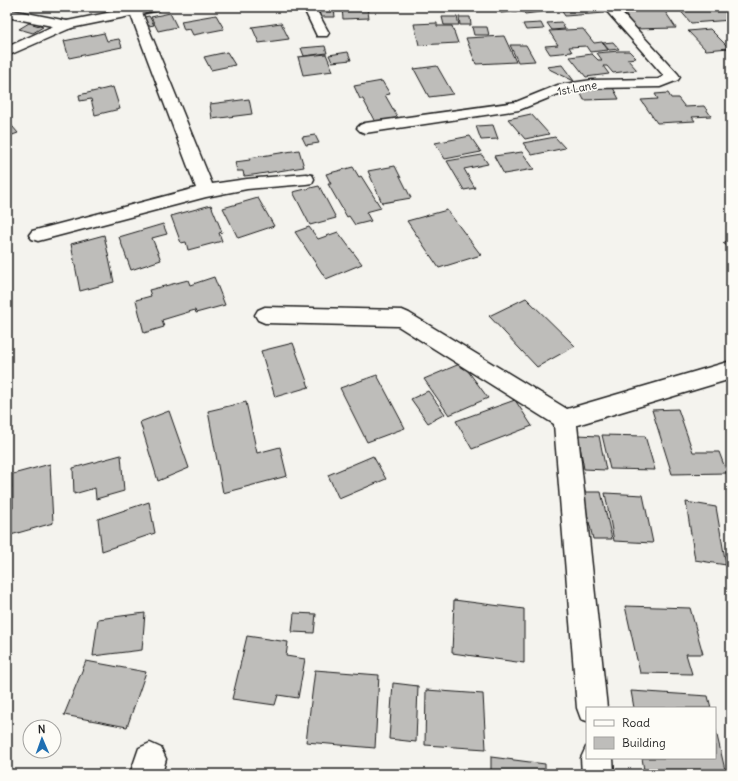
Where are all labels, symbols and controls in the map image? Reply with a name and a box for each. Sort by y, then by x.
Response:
street label: 1st Lane [556,78,598,98]
legend [586,707,716,759]
text: Road [622,715,650,730]
north arrow [22,719,62,759]
text: N [38,722,46,736]
text: Building [622,735,666,750]

